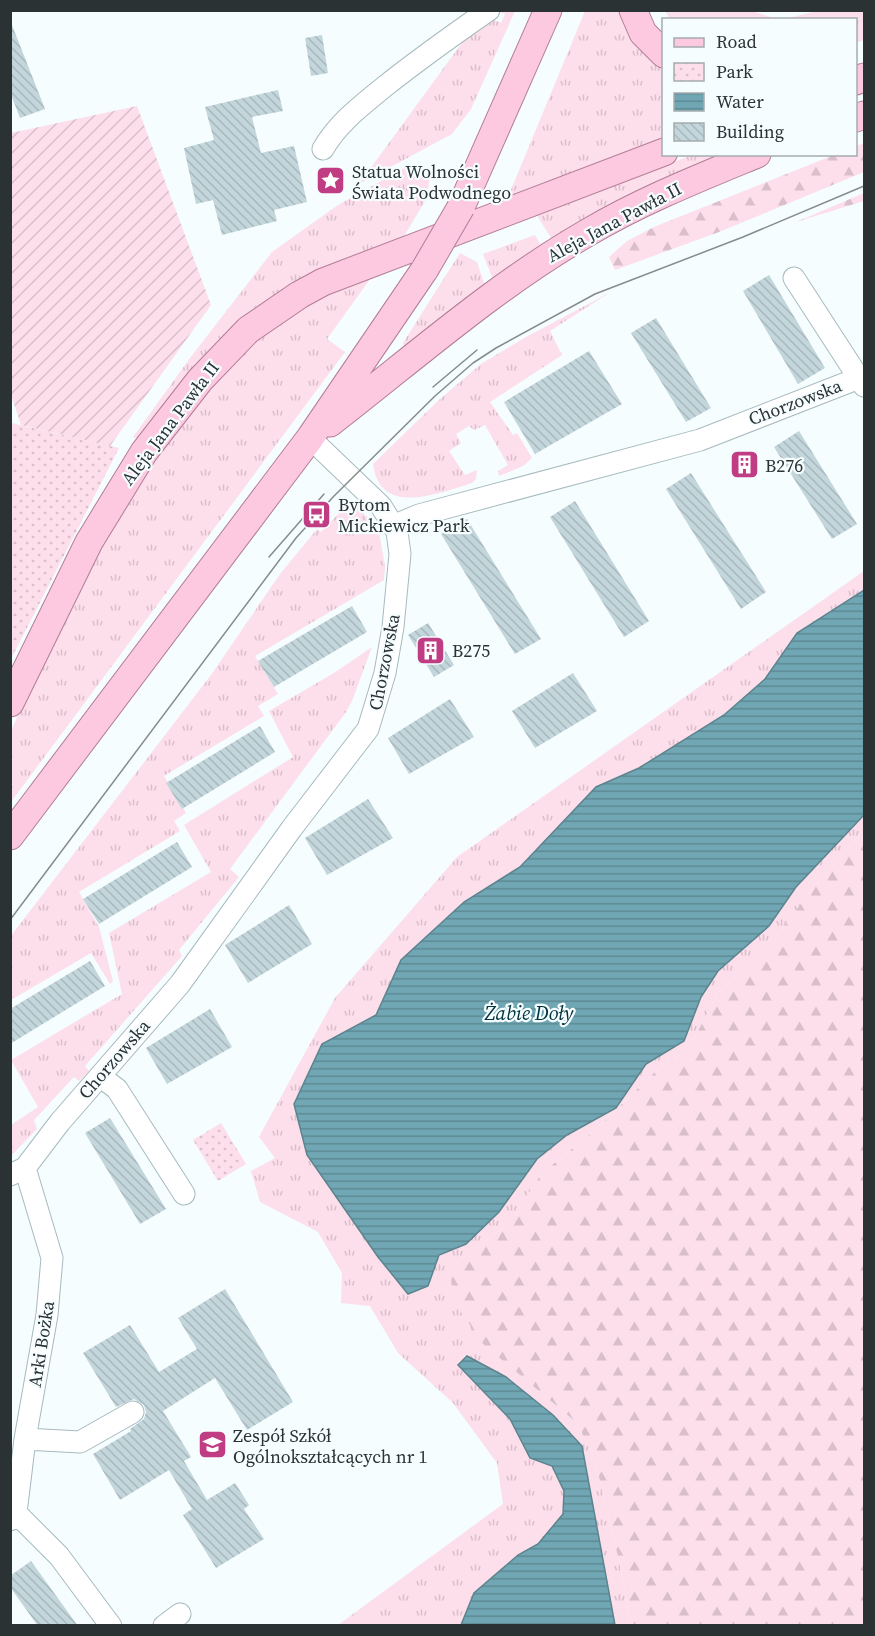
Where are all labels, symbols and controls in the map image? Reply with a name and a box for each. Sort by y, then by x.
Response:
legend [662,18,857,156]
text: Road [716,29,757,54]
text: Park [716,59,753,84]
text: Water [716,89,764,114]
text: Building [716,119,784,144]
place label: Statua Wolności Świata Podwodnego [352,159,511,205]
place icon: Statua Wolności Świata Podwodnego [315,165,347,197]
street label: Aleja Jana Pawła II [542,176,686,268]
street label: Aleja Jana Pawła II [115,356,225,490]
street label: Chorzowska [745,372,846,431]
building icon: B276 [728,449,760,481]
place label: B276 [765,453,803,478]
place label: Bytom Mickiewicz Park [338,492,470,538]
bus stop icon: Bytom Mickiewicz Park [301,498,333,530]
street label: Chorzowska [362,611,406,712]
building icon: B275 [415,634,447,666]
place label: B275 [452,638,490,663]
water label: Żabie Doły [484,999,574,1027]
street label: Chorzowska [72,1013,156,1104]
street label: Arki Bożka [22,1298,60,1389]
place label: Zespół Szkół Ogólnokształcących nr 1 [233,1423,428,1469]
school or university icon: Zespół Szkół Ogólnokształcących nr 1 [196,1429,228,1461]

